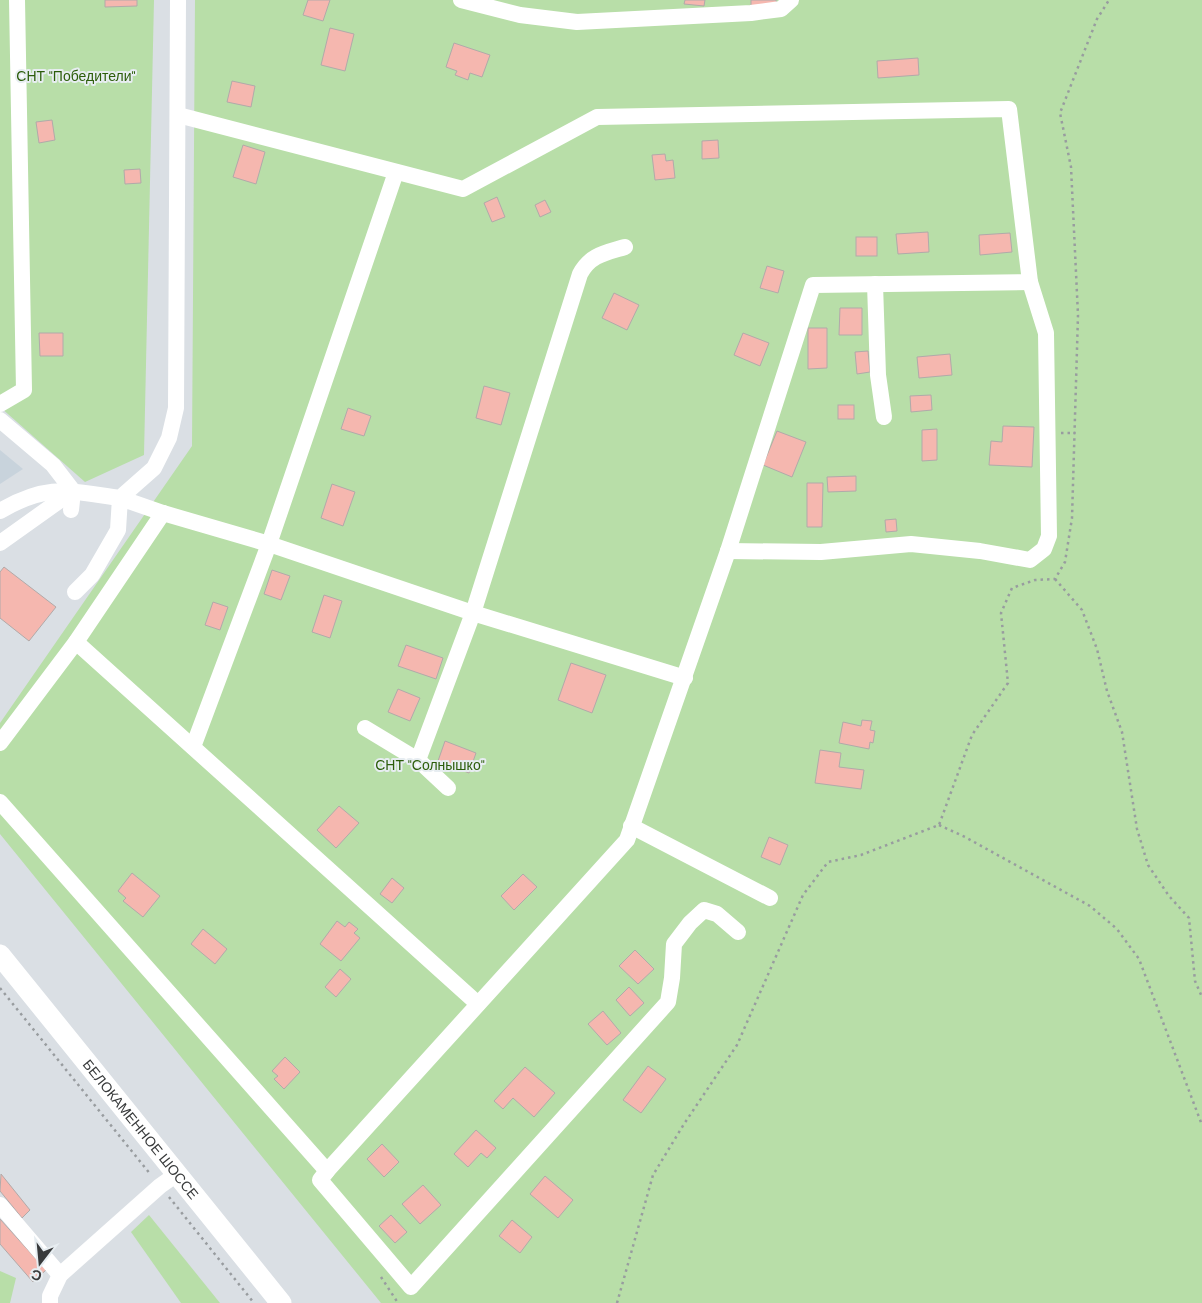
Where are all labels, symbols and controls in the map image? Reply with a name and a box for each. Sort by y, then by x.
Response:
park label: СНТ "Победители" [16,67,136,85]
park label: СНТ "Солнышко" [375,756,485,774]
street label: БЕЛОКАМЕННОЕ ШОССЕ [79,1056,203,1203]
north arrow [15,1238,65,1288]
text: С [29,1265,44,1286]

